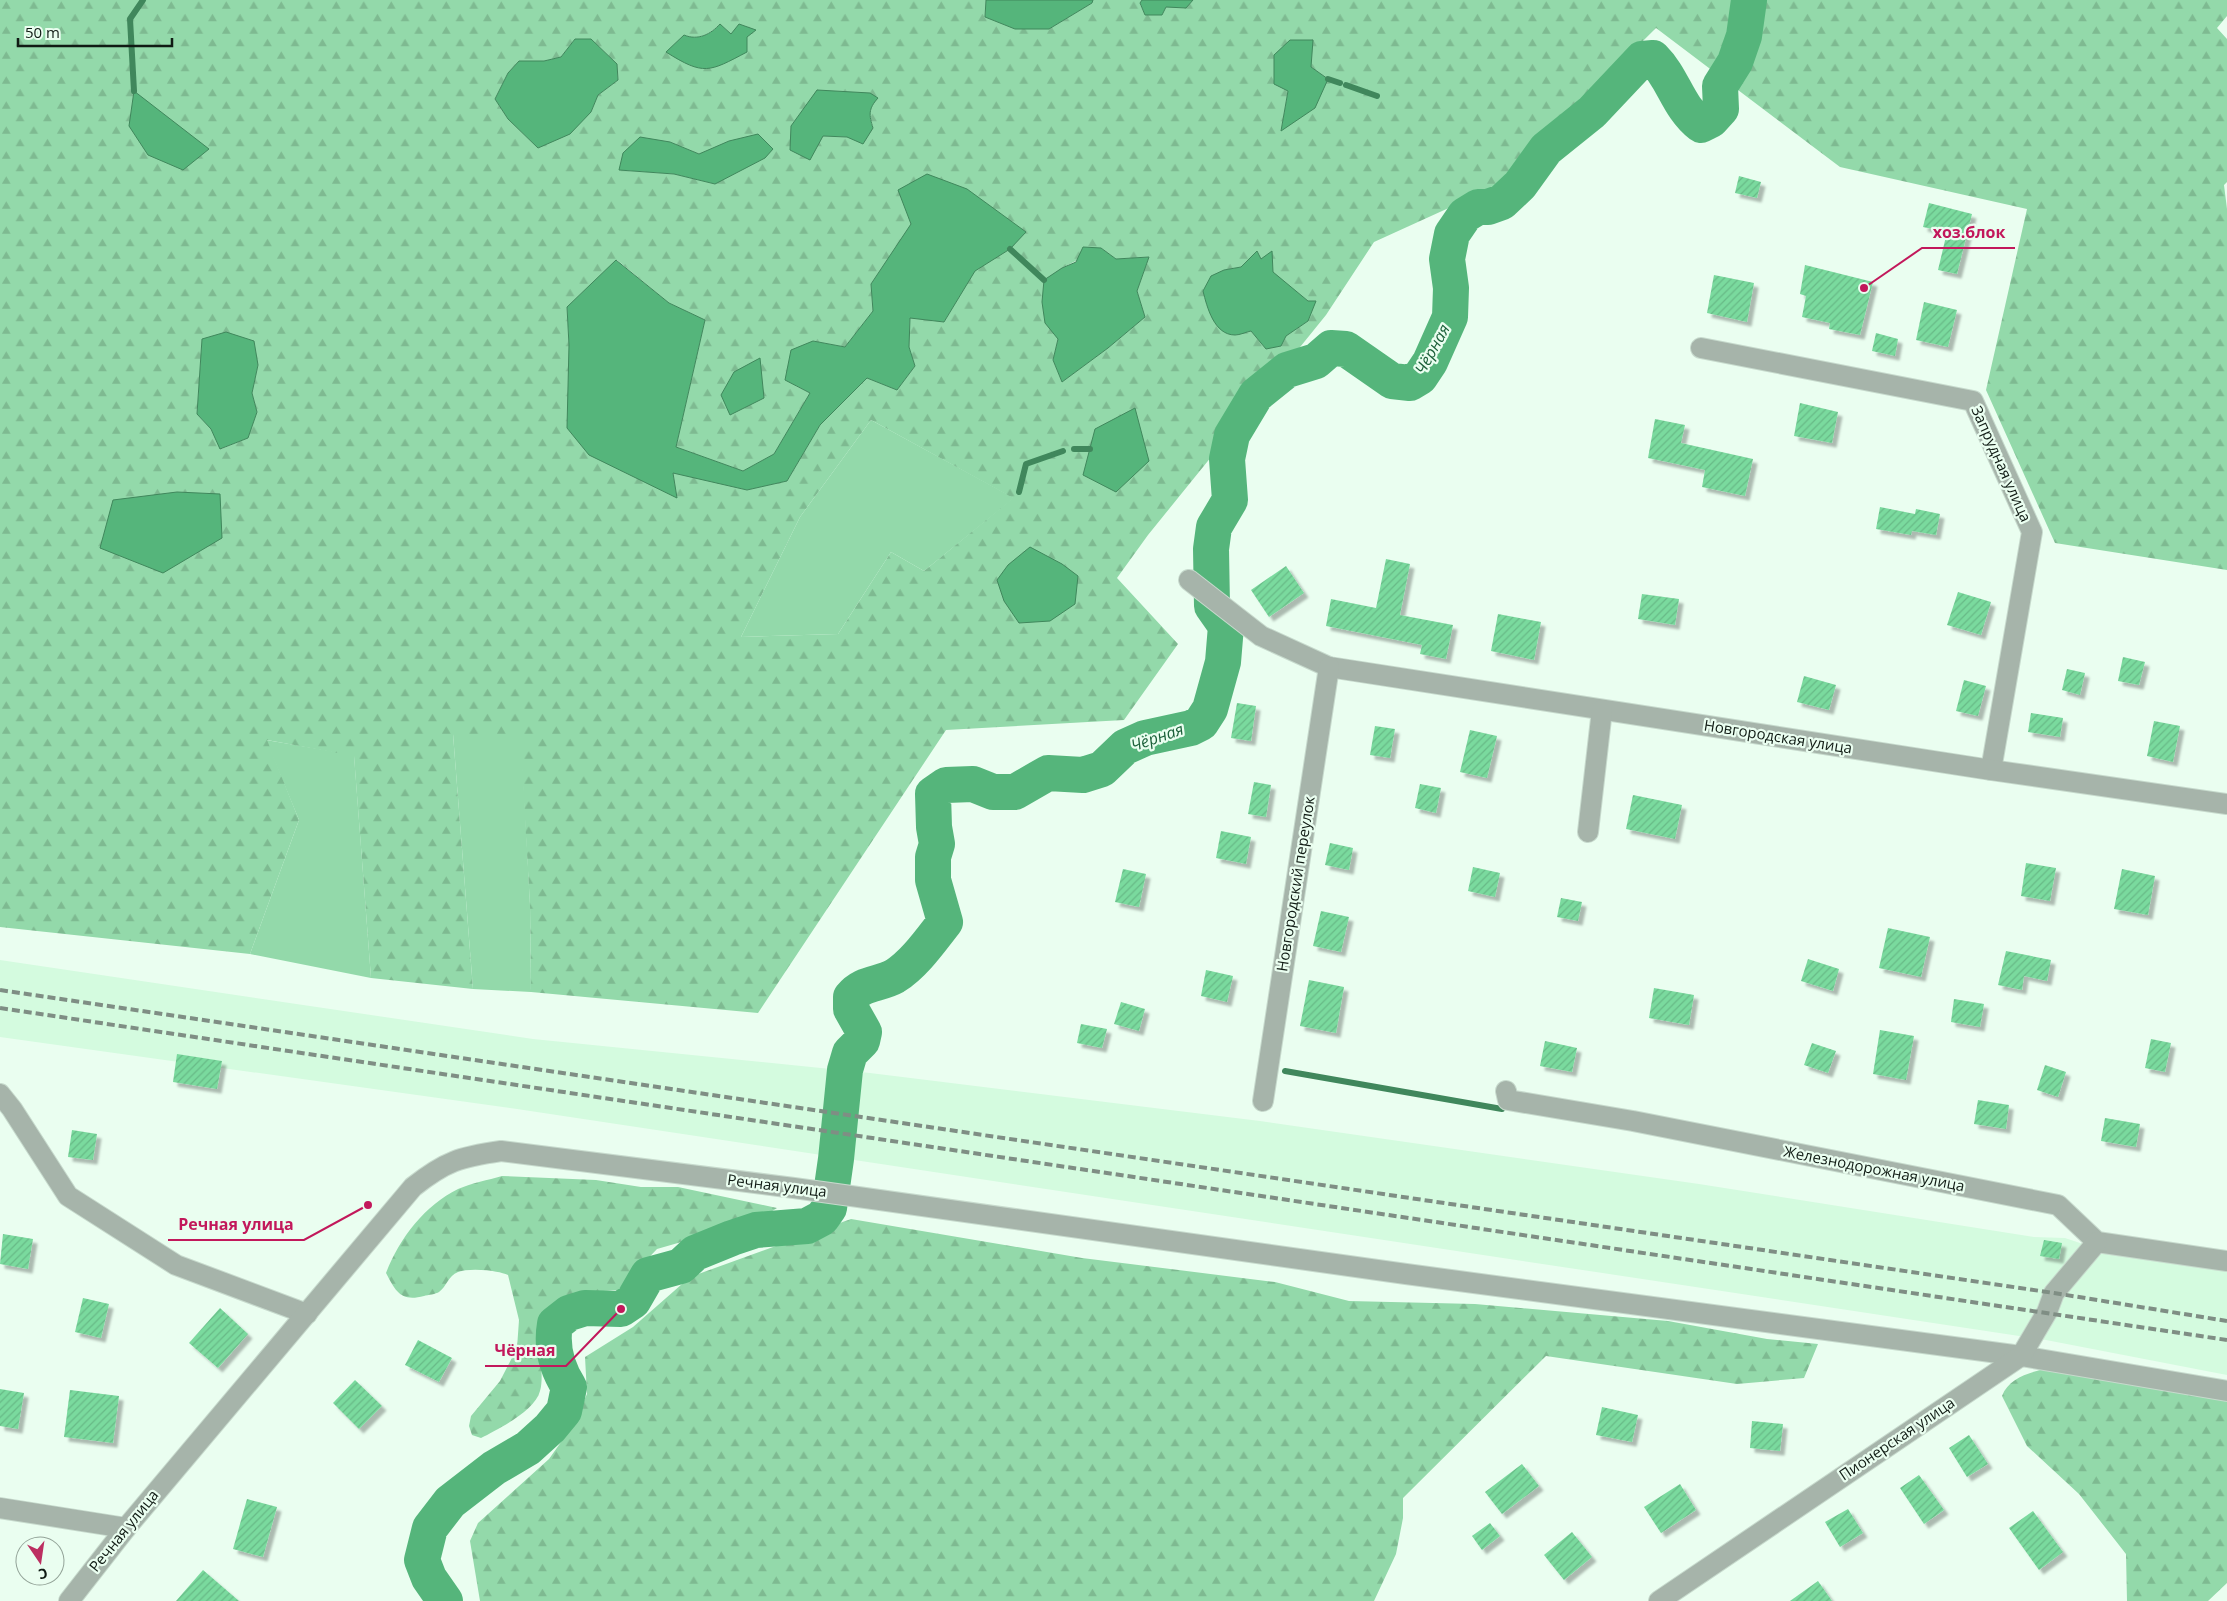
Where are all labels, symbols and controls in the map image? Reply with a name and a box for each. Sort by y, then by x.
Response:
scale bar [18,15,171,47]
text: 50 m [25,22,60,42]
callout: хоз.блок [1922,217,2015,248]
text: хоз.блок [1933,221,2005,243]
water label: Чёрная [1409,320,1455,378]
street label: Запрудная улица [1967,402,2036,525]
street label: Новгородская улица [1703,714,1854,758]
water label: Чёрная [1128,718,1186,756]
street label: Новгородский переулок [1271,795,1319,973]
street label: Железнодорожная улица [1782,1141,1966,1195]
street label: Речная улица [726,1169,828,1201]
callout: Речная улица [168,1209,304,1240]
text: Речная улица [178,1213,294,1235]
callout: Чёрная [485,1335,566,1366]
text: Чёрная [495,1339,555,1361]
street label: Пионерская улица [1835,1392,1958,1484]
street label: Речная улица [84,1485,162,1576]
north arrow [15,1536,65,1586]
text: С [36,1564,50,1584]

